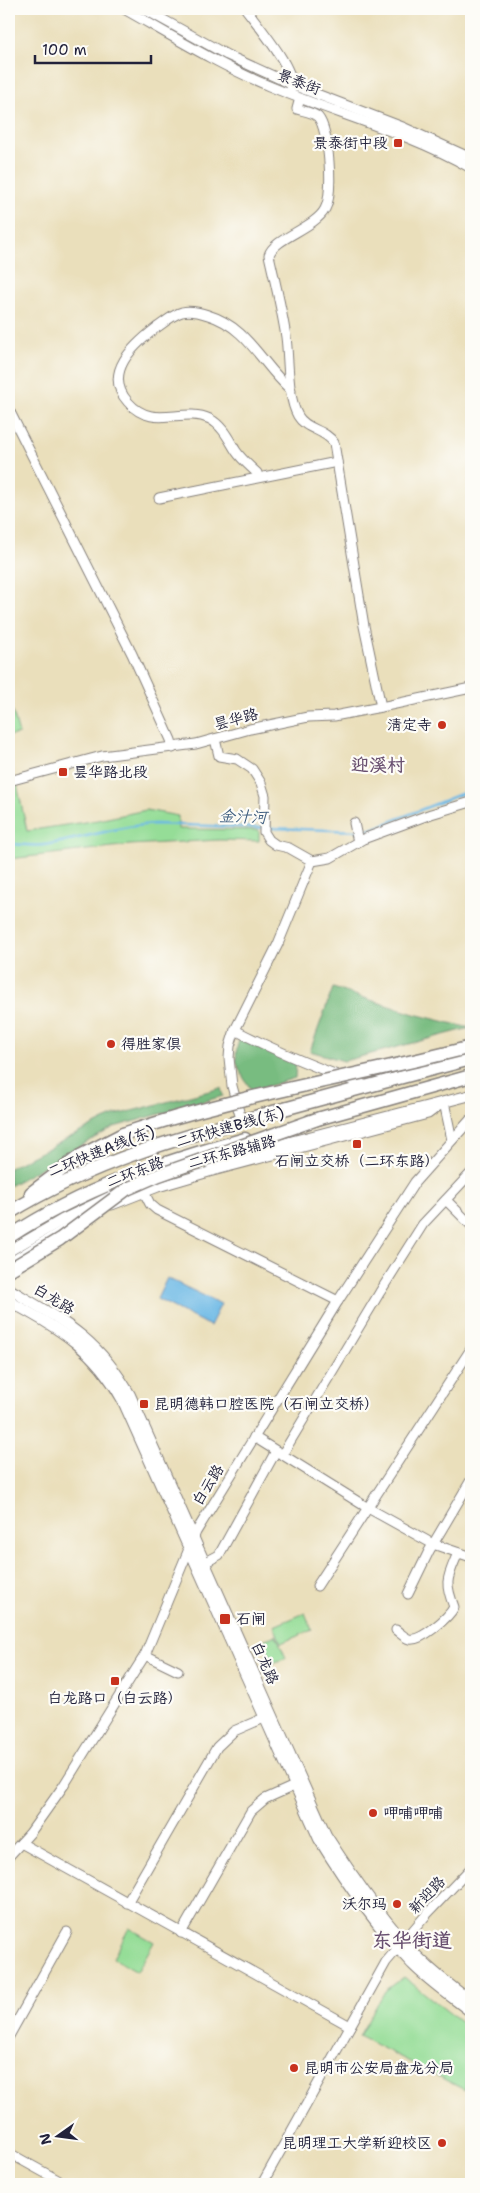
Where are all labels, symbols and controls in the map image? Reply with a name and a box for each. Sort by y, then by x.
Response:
scale bar [35,32,151,64]
text: 100 m [42,40,87,60]
street label: 景泰街 [274,65,324,99]
place label: 景泰街中段 [313,133,388,153]
marker: 景泰街中段 [392,137,404,149]
street label: 昙华路 [212,704,260,734]
place label: 清定寺 [387,715,432,735]
marker: 清定寺 [436,719,448,731]
district label: 迎溪村 [351,753,405,777]
place label: 昙华路北段 [73,762,148,782]
marker: 昙华路北段 [57,766,69,778]
water label: 金汁河 [219,805,270,828]
place label: 得胜家俱 [121,1034,181,1054]
marker: 得胜家俱 [105,1038,117,1050]
street label: 二环快速B线(东) [174,1102,286,1152]
street label: 二环快速A线(东) [45,1120,157,1182]
street label: 二环东路辅路 [186,1131,278,1173]
marker: 石闸立交桥（二环东路） [351,1138,363,1150]
place label: 石闸立交桥（二环东路） [274,1151,440,1171]
street label: 二环东路 [103,1152,167,1192]
street label: 白龙路 [30,1279,78,1319]
place label: 昆明德韩口腔医院（石闸立交桥） [154,1394,379,1414]
marker: 昆明德韩口腔医院（石闸立交桥） [138,1398,150,1410]
street label: 白云路 [188,1461,228,1509]
place label: 石闸 [236,1609,266,1629]
marker: 石闸 [218,1612,232,1626]
street label: 白龙路 [247,1638,283,1688]
marker: 白龙路口（白云路） [109,1675,121,1687]
place label: 白龙路口（白云路） [47,1688,183,1708]
place label: 呷哺呷哺 [383,1803,443,1823]
marker: 呷哺呷哺 [367,1807,379,1819]
street label: 新迎路 [404,1872,450,1918]
place label: 沃尔玛 [342,1894,387,1914]
marker: 沃尔玛 [391,1898,403,1910]
district label: 东华街道 [372,1927,452,1953]
place label: 昆明市公安局盘龙分局 [304,2058,454,2078]
marker: 昆明市公安局盘龙分局 [288,2062,300,2074]
north arrow [32,2110,82,2160]
text: N [35,2132,55,2147]
place label: 昆明理工大学新迎校区 [282,2133,432,2153]
marker: 昆明理工大学新迎校区 [436,2137,448,2149]

